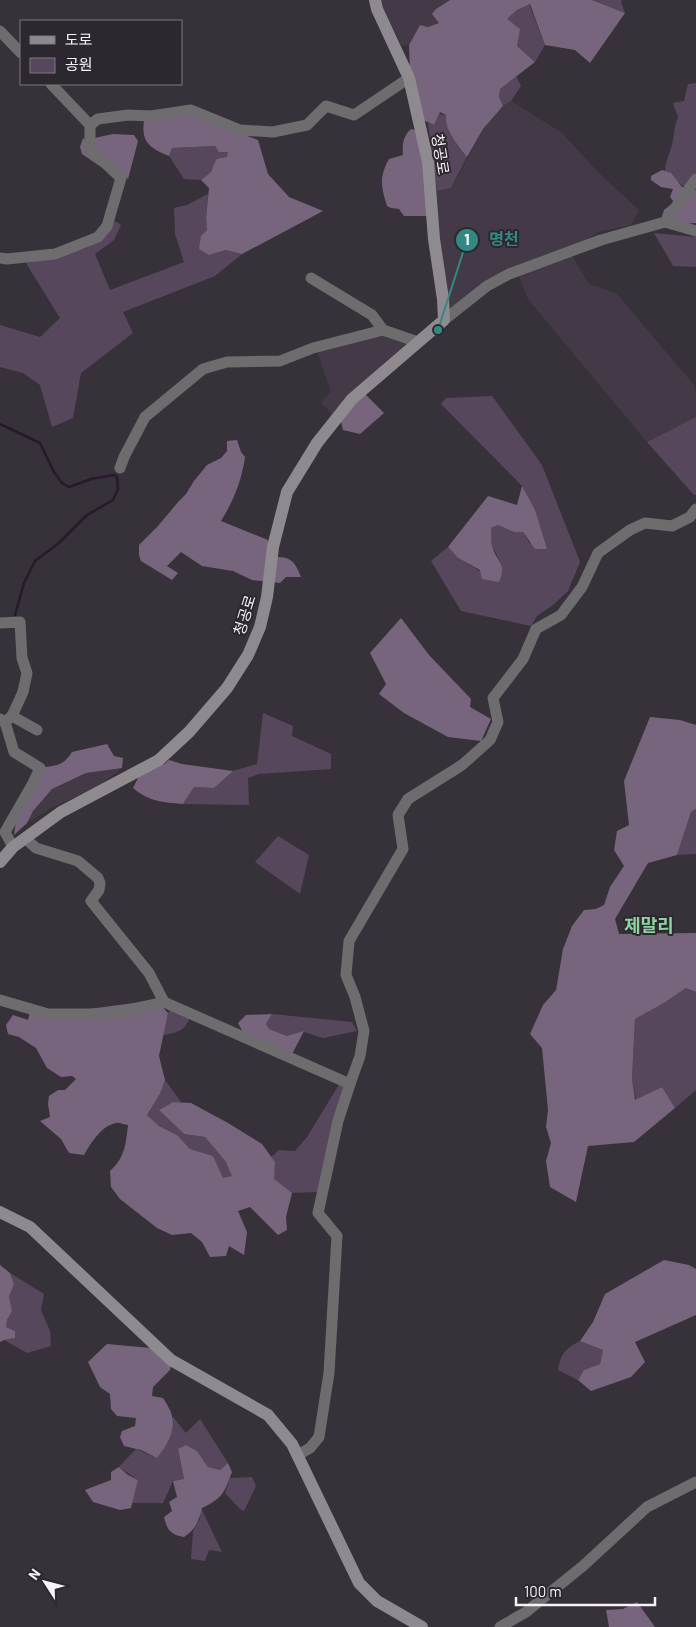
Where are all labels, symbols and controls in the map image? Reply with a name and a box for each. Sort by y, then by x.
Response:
legend [20,20,182,85]
text: 도로 [65,30,93,48]
text: 공원 [65,55,93,73]
street label: 청공로 [429,132,453,176]
callout: 명천 [454,224,529,255]
text: 명천 [489,229,519,248]
text: 1 [464,230,470,248]
street label: 청공로 [229,593,259,637]
district label: 제말리 [624,914,674,936]
north arrow [20,1557,70,1607]
text: N [24,1565,44,1583]
scale bar [516,1574,655,1606]
text: 100 m [524,1582,562,1600]

